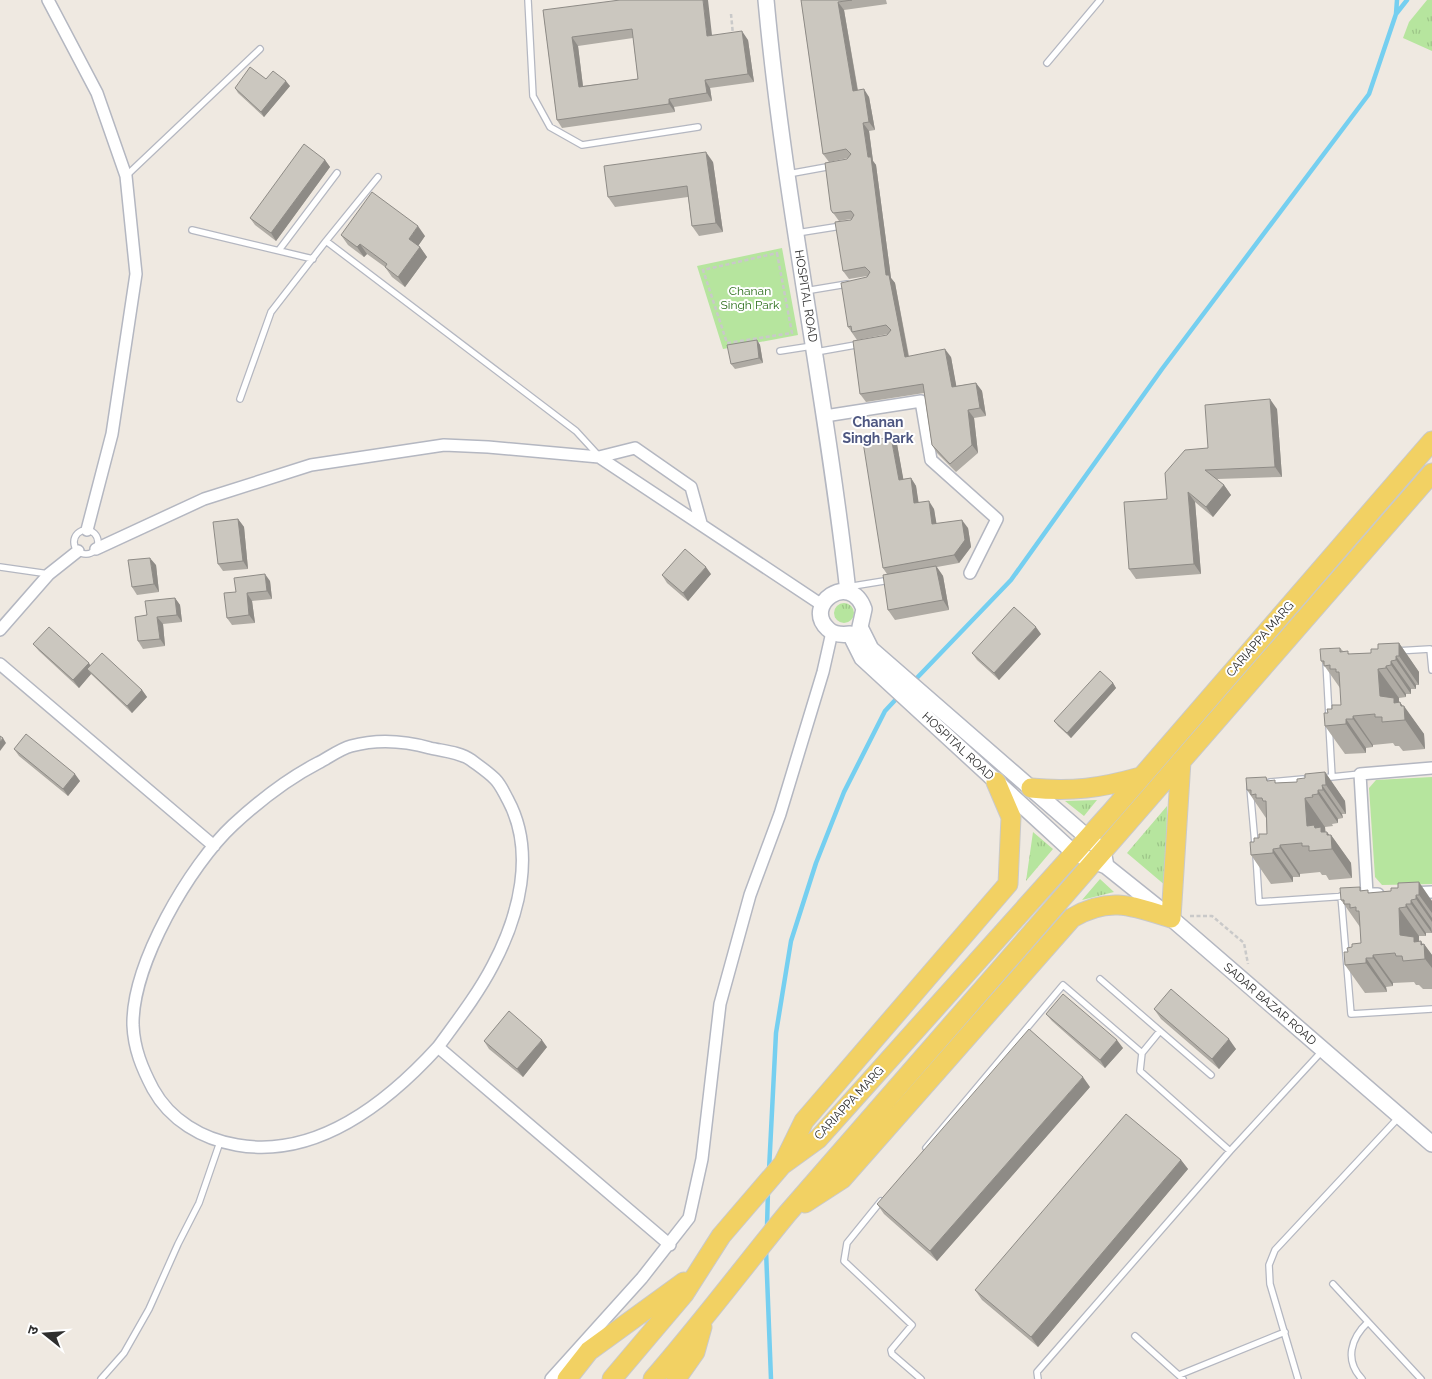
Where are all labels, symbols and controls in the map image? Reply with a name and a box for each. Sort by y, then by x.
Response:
street label: HOSPITAL ROAD [792,249,820,344]
park label: Chanan Singh Park [721,284,780,312]
district label: Chanan Singh Park [842,414,914,446]
street label: CARIAPPA MARG [1223,598,1297,680]
street label: HOSPITAL ROAD [919,709,997,783]
street label: SADAR BAZAR ROAD [1221,960,1320,1048]
street label: CARIAPPA MARG [811,1063,887,1143]
north arrow [20,1309,70,1359]
text: उ [24,1323,42,1336]

